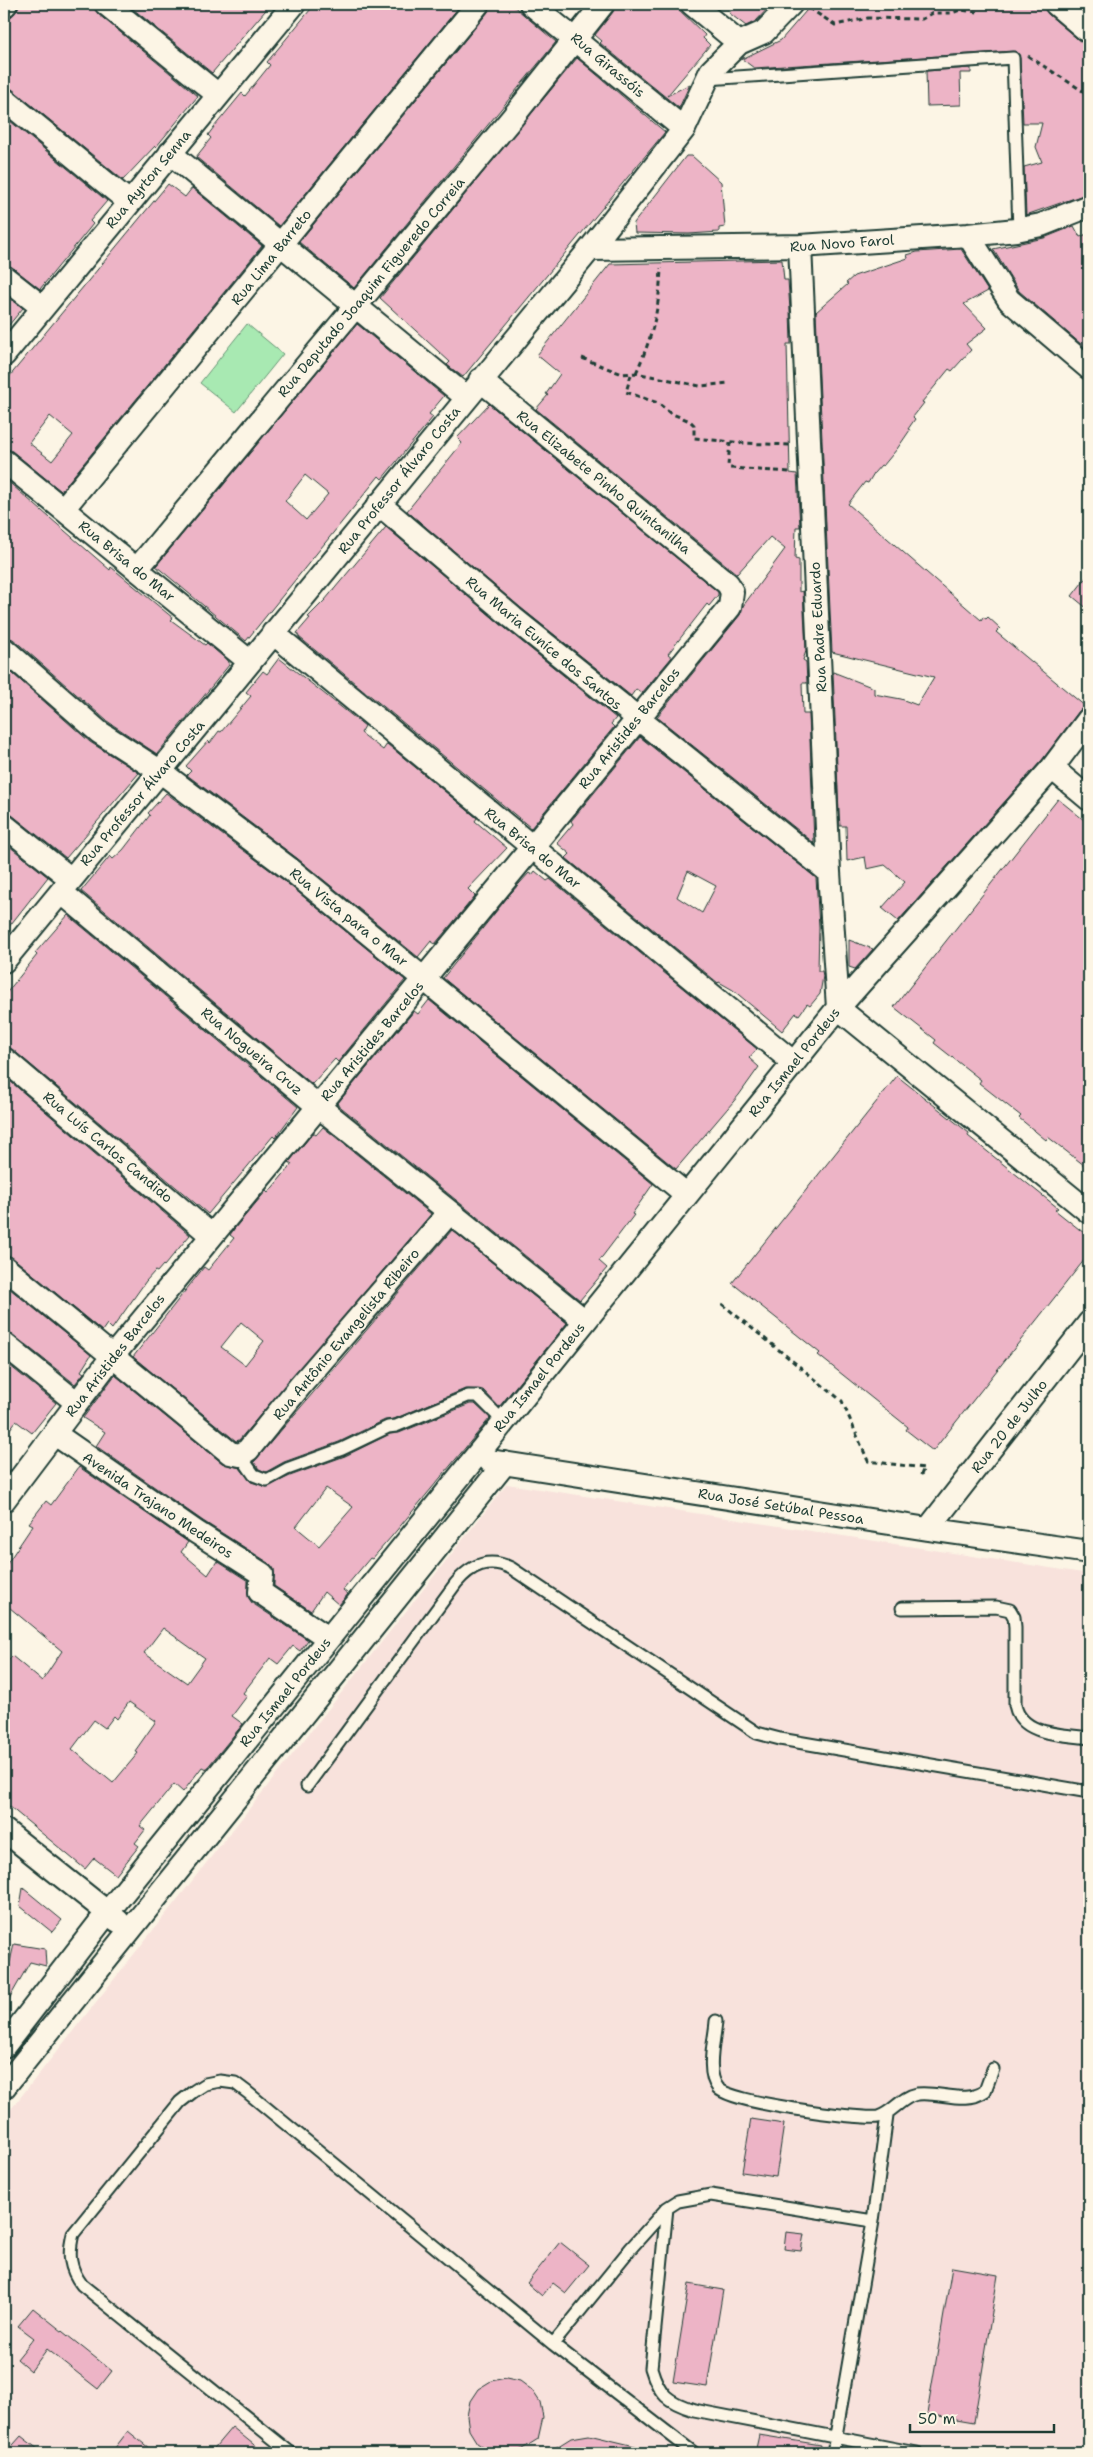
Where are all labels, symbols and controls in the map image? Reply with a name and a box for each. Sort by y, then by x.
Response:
street label: Rua Girassóis [567,29,649,101]
street label: Rua Ayrton Senna [101,126,195,232]
street label: Rua Deputado Joaquim Figueredo Correia [273,173,469,401]
street label: Rua Lima Barreto [227,206,315,308]
street label: Rua Novo Farol [789,230,895,256]
street label: Rua Professor Álvaro Costa [334,402,464,558]
street label: Rua Elizabete Pinho Quintanilha [513,406,695,558]
street label: Rua Brisa do Mar [75,516,179,606]
street label: Rua Padre Eduardo [806,561,830,693]
street label: Rua Maria Euníce dos Santos [462,572,626,714]
street label: Rua Aristides Barcelos [574,663,684,792]
street label: Rua Professor Álvaro Costa [76,716,209,870]
street label: Rua Brisa do Mar [481,803,585,893]
street label: Rua Vista para o Mar [286,864,412,971]
street label: Rua Aristides Barcelos [316,977,428,1105]
street label: Rua Nogueira Cruz [197,1003,307,1099]
street label: Rua Ismael Pordeus [744,1004,844,1120]
street label: Rua Luís Carlos Candido [39,1087,177,1207]
street label: Rua Antônio Evangelista Ribeiro [269,1244,423,1424]
street label: Rua Aristides Barcelos [61,1290,169,1420]
street label: Rua Ismael Pordeus [489,1319,589,1435]
street label: Rua 20 de Julho [967,1376,1051,1476]
street label: Avenida Trajano Medeiros [79,1448,237,1562]
street label: Rua José Setúbal Pessoa [697,1484,865,1528]
street label: Rua Ismael Pordeus [235,1634,335,1750]
scale bar [910,2402,1054,2434]
text: 50 m [918,2409,956,2429]

